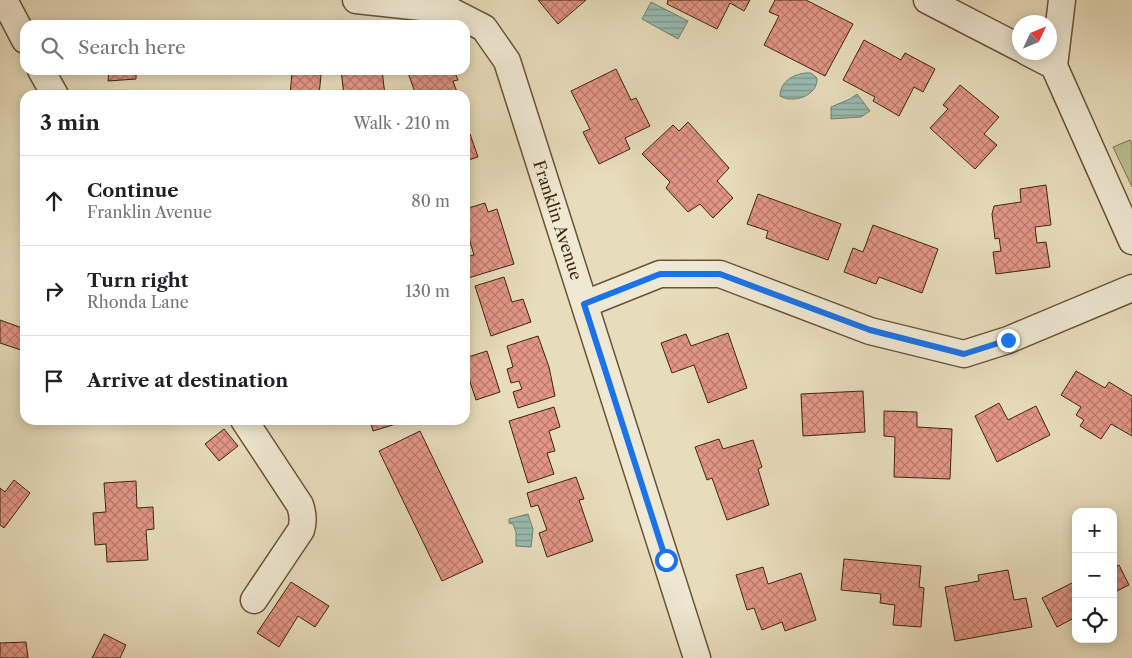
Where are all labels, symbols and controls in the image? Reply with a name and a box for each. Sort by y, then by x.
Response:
north arrow [1012,15,1057,60]
search box [20,20,470,75]
icon: search [38,34,66,62]
text: Search here [78,36,186,59]
text: 3 min [40,110,100,135]
text: Walk · 210 m [354,113,450,133]
street label: Franklin Avenue [529,158,587,282]
text: Continue [87,179,179,202]
icon: ahead [40,187,68,215]
text: 80 m [411,191,450,211]
text: Franklin Avenue [87,202,212,222]
text: Turn right [87,269,188,292]
icon: right [40,277,68,305]
text: 130 m [405,281,450,301]
text: Rhonda Lane [87,292,189,312]
route end [997,329,1020,352]
icon: arrive [40,367,68,395]
text: Arrive at destination [87,369,288,392]
map controls [1072,508,1117,643]
button: + [1072,508,1117,553]
route start [655,549,678,572]
button: − [1072,553,1117,598]
button: locate [1072,598,1117,643]

